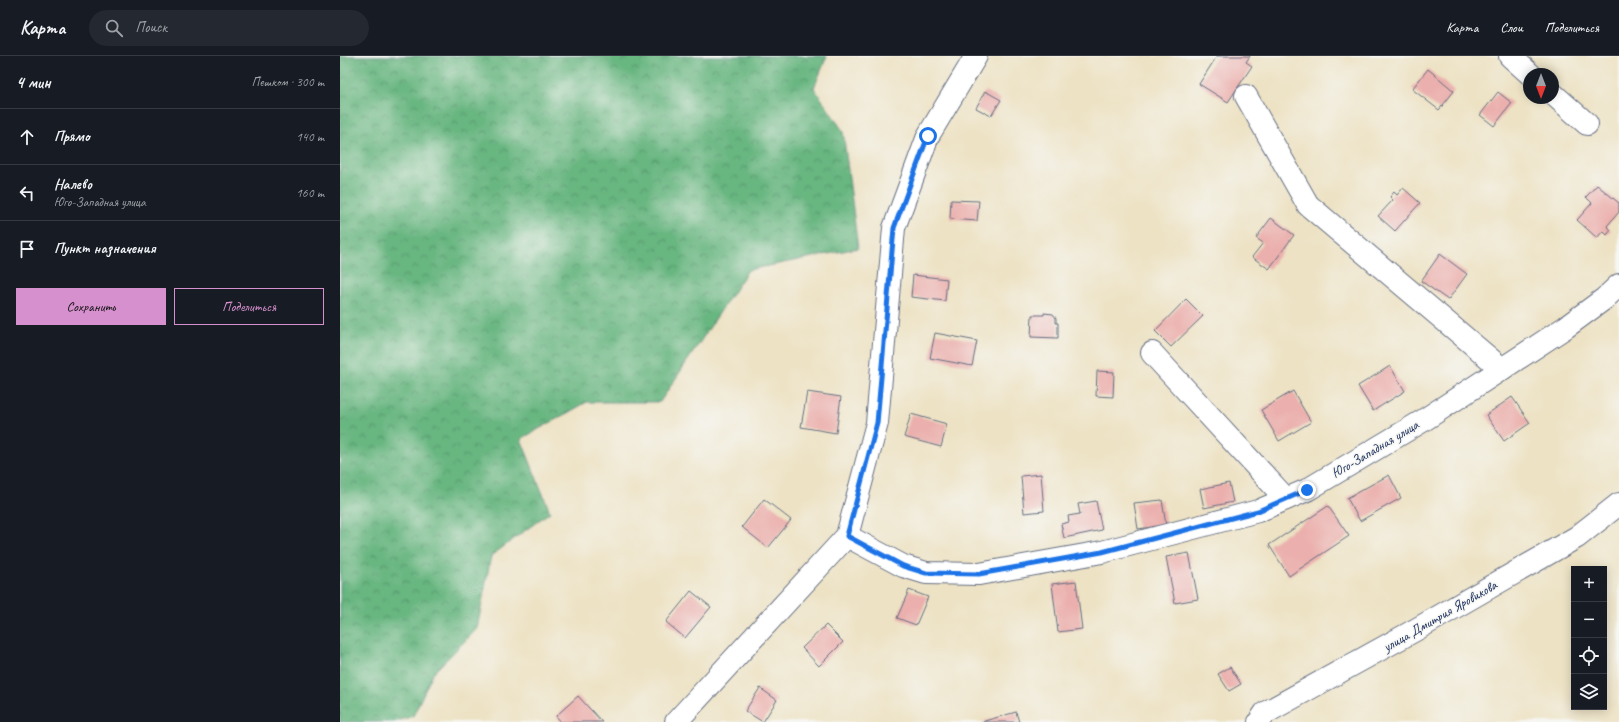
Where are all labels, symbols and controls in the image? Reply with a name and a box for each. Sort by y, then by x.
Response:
search box [89,10,369,46]
text: Карта [20,16,65,40]
icon: search [103,17,125,39]
text: Поиск [135,18,167,37]
text: Карта [1446,19,1478,36]
text: Слои [1500,19,1523,36]
text: Поделиться [1545,19,1599,36]
north arrow [1523,68,1559,104]
text: 4 мин [16,72,51,93]
text: Пешком · 300 m [251,74,324,90]
icon: ahead [16,126,38,148]
text: Прямо [54,127,90,146]
route start [919,127,937,145]
text: 140 m [296,129,324,145]
text: Налево [54,175,92,194]
icon: left [16,182,38,204]
text: 160 m [296,185,324,201]
text: Юго-Западная улица [54,194,146,210]
icon: arrive [16,238,38,260]
text: Пункт назначения [54,239,156,258]
button: Сохранить [16,288,166,325]
button: Поделиться [174,288,324,325]
street label: Юго-Западная улица [1328,416,1422,482]
route end [1298,481,1316,499]
map controls [1571,566,1607,710]
button: + [1571,566,1607,602]
street label: улица Дмитрия Яровикова [1379,576,1501,656]
button: − [1571,602,1607,638]
button: locate [1571,638,1607,674]
button: layers [1571,674,1607,710]

